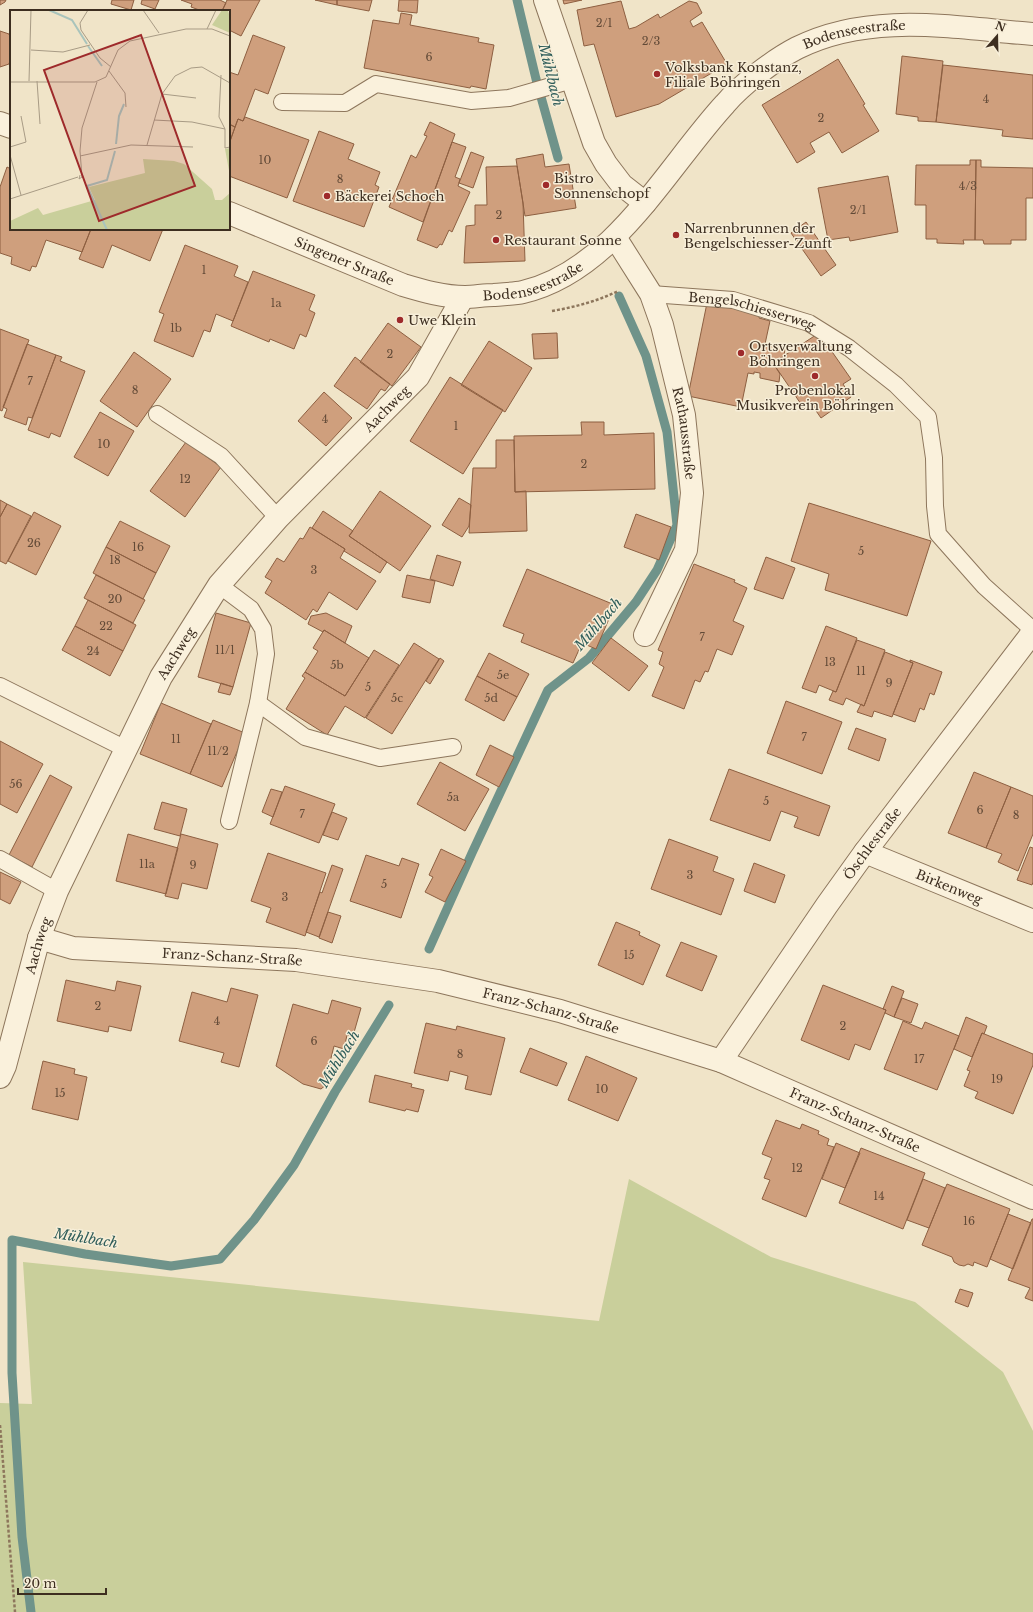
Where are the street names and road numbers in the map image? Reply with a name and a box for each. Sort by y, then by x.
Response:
street label: Bodenseestraße [800,16,906,53]
street label: Singener Straße [292,233,397,289]
street label: Bodenseestraße [482,258,586,304]
street label: Bengelschiesserweg [688,288,820,334]
street label: Aachweg [359,382,414,436]
street label: Rathausstraße [669,385,699,480]
street label: Aachweg [153,623,199,683]
street label: Öschlestraße [839,804,905,883]
street label: Birkenweg [913,865,985,908]
street label: Aachweg [21,914,55,977]
street label: Franz-Schanz-Straße [161,944,304,969]
street label: Franz-Schanz-Straße [481,984,621,1037]
street label: Franz-Schanz-Straße [787,1084,923,1156]

